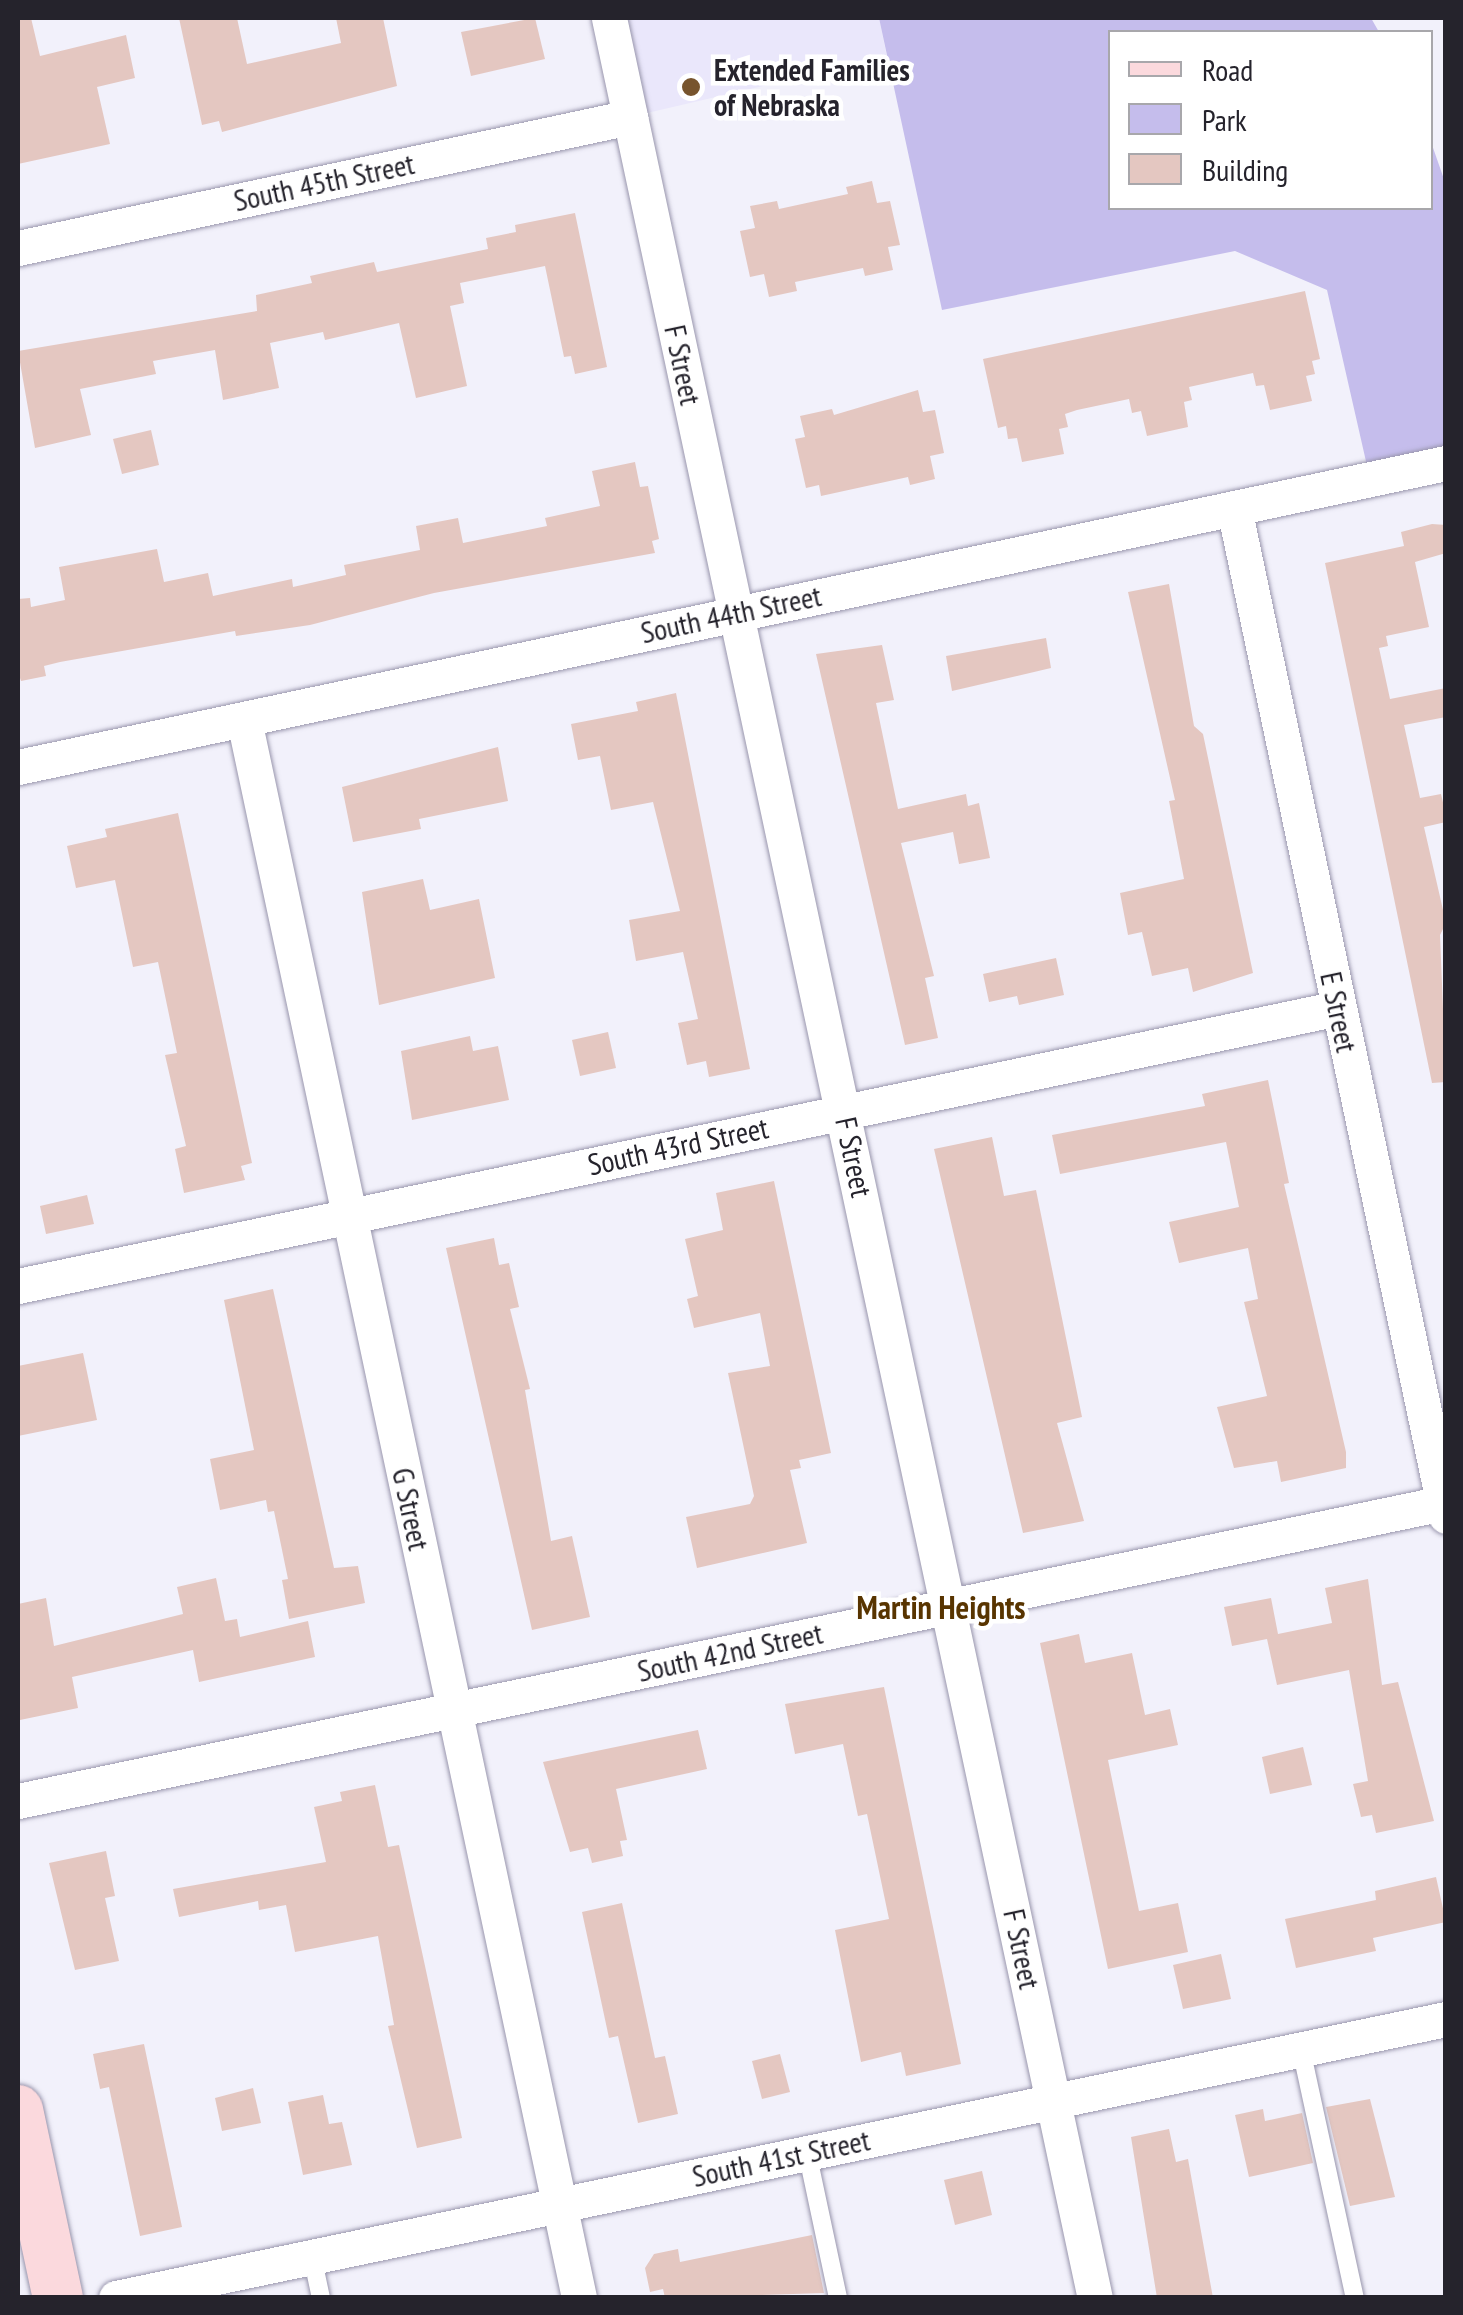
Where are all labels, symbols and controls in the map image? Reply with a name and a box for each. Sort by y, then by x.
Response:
legend [1108,30,1433,210]
text: Road [1202,50,1253,89]
place label: Extended Families of Nebraska [714,52,910,122]
marker: Extended Families of Nebraska [678,74,704,100]
text: Park [1202,100,1247,139]
street label: South 45th Street [230,145,418,219]
text: Building [1202,150,1288,189]
street label: F Street [657,322,709,408]
street label: South 44th Street [637,577,825,651]
street label: E Street [1313,968,1365,1056]
street label: South 43rd Street [585,1109,771,1183]
street label: F Street [828,1114,880,1200]
street label: G Street [385,1465,437,1553]
district label: Martin Heights [856,1588,1026,1626]
street label: South 42nd Street [634,1615,826,1689]
street label: F Street [996,1906,1048,1992]
street label: South 41st Street [689,2122,873,2194]

